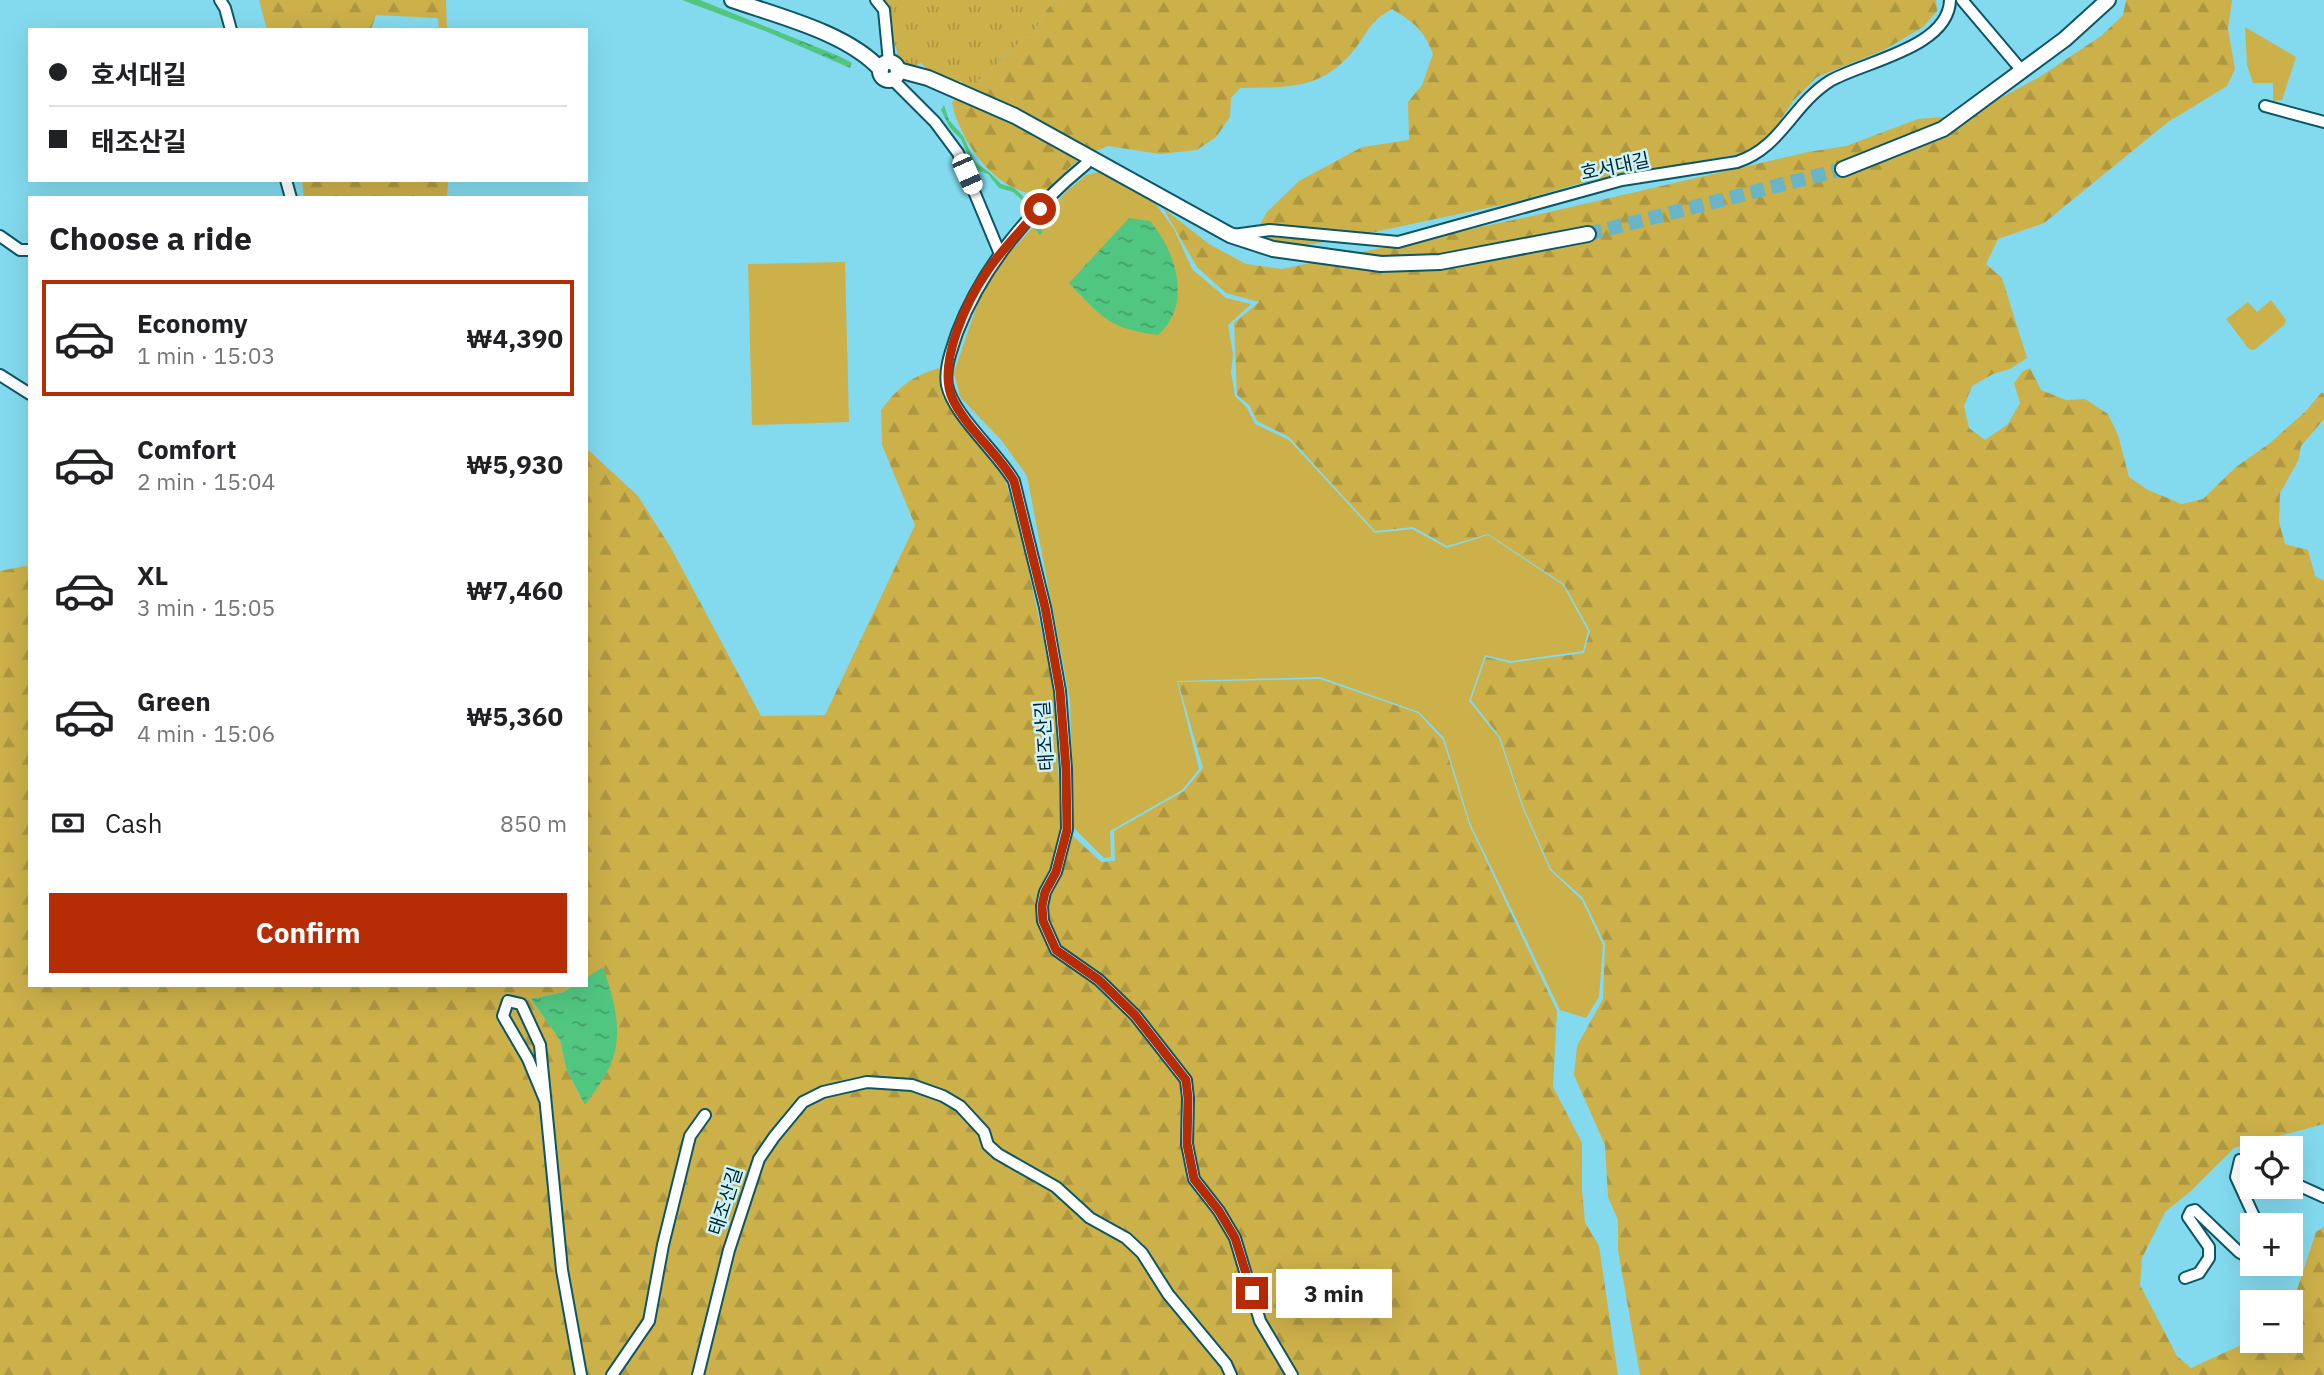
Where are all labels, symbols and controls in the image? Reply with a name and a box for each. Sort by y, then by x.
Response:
text: 호서대길 [91,57,187,91]
text: 태조산길 [91,124,187,158]
street label: 호서대길 [1578,147,1652,185]
car [949,151,986,197]
route start [1024,193,1056,225]
text: Choose a ride [49,217,252,259]
text: Economy [137,306,248,340]
icon: car [53,307,116,370]
text: ₩4,390 [466,321,563,355]
text: 1 min · 15:03 [137,340,275,370]
text: Comfort [137,432,236,466]
icon: car [53,433,116,496]
text: ₩5,930 [466,447,563,481]
text: 2 min · 15:04 [137,466,275,496]
text: XL [137,558,168,592]
icon: car [53,559,116,622]
text: ₩7,460 [466,573,563,607]
text: 3 min · 15:05 [137,592,275,622]
text: Green [137,684,211,718]
icon: car [53,685,116,748]
text: ₩5,360 [466,699,563,733]
street label: 태조산길 [1030,700,1058,772]
text: 4 min · 15:06 [137,718,275,748]
icon: cash [49,804,87,842]
text: Cash [105,806,162,840]
text: 850 m [500,808,567,838]
button: Confirm [49,893,567,973]
map controls [2240,1136,2303,1353]
button: locate [2240,1136,2303,1199]
street label: 태조산길 [703,1164,747,1238]
button: + [2240,1213,2303,1276]
callout: 3 min [1276,1268,1392,1318]
route end [1236,1277,1268,1309]
text: 3 min [1304,1278,1364,1308]
button: − [2240,1290,2303,1353]

